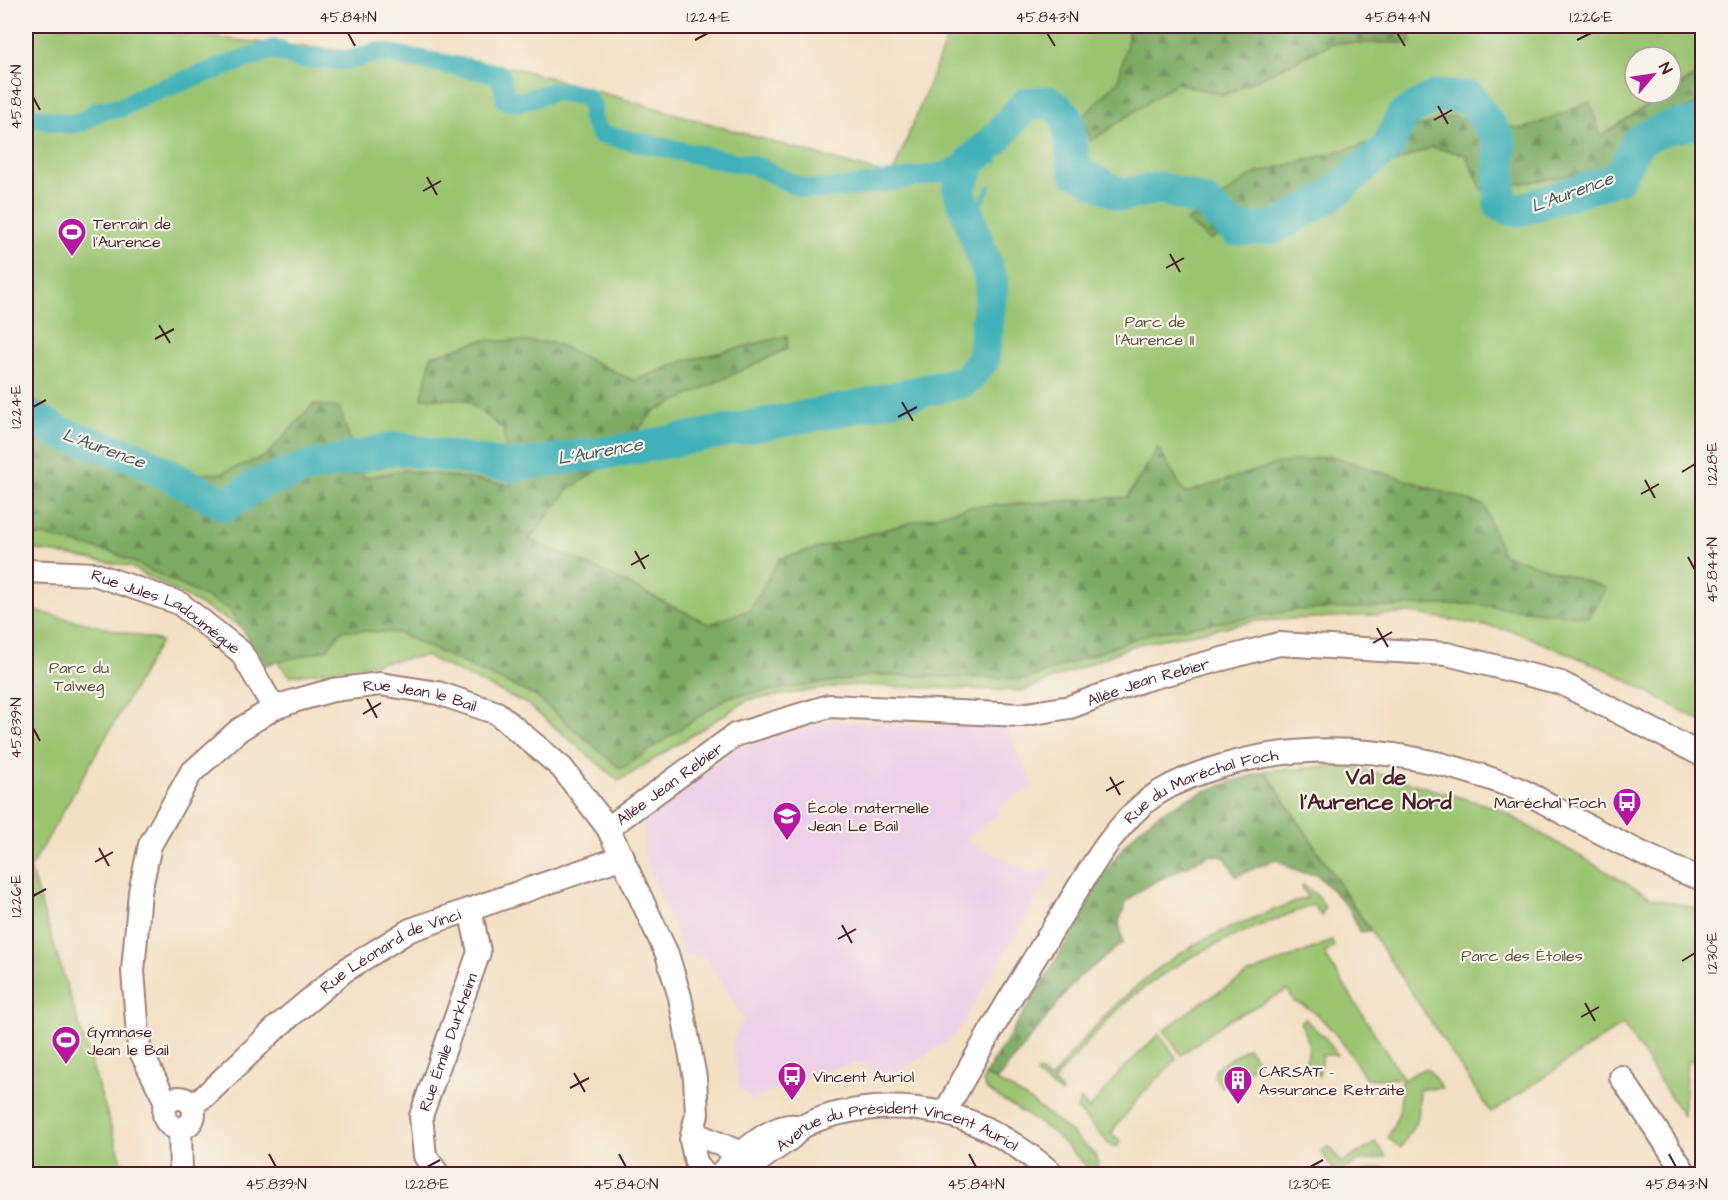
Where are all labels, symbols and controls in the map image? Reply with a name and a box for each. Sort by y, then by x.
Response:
text: 45.841°N [319,7,377,28]
text: 1.224°E [686,7,730,28]
text: 45.843°N [1015,7,1079,28]
text: 45.844°N [1364,7,1430,28]
text: 1.226°E [1570,7,1613,28]
north arrow [1623,45,1683,105]
text: N [1653,58,1677,78]
text: 45.840°N [6,64,27,130]
water label: L'Aurence [1528,166,1618,219]
place label: Terrain de l'Aurence [93,213,171,253]
sports icon: Terrain de l'Aurence [56,216,88,258]
park label: Parc de l'Aurence II [1116,311,1195,351]
text: 1.224°E [6,385,27,429]
water label: L'Aurence [59,422,150,475]
water label: L'Aurence [556,432,646,471]
text: 1.228°E [1702,442,1723,486]
text: 45.844°N [1702,537,1723,603]
street label: Rue Jules Ladoumégue [88,564,245,660]
street label: Allée Jean Rebier [1084,653,1212,712]
park label: Parc du Talweg [49,657,109,698]
street label: Rue Jean le Bail [362,674,480,717]
text: 45.839°N [6,697,27,759]
street label: Allée Jean Rebier [612,737,728,830]
street label: Rue du Maréchal Foch [1119,744,1280,829]
district label: Val de l'Aurence Nord [1300,762,1452,818]
bus stop icon: Maréchal Foch [1611,786,1643,828]
place label: Maréchal Foch [1494,792,1606,814]
place label: École maternelle Jean Le Bail [808,797,929,837]
school or university icon: École maternelle Jean Le Bail [771,800,803,842]
text: 1.226°E [6,874,27,917]
street label: Rue Léonard de Vinci [316,903,464,999]
text: 1.230°E [1702,932,1723,974]
park label: Parc des Étoiles [1461,945,1583,967]
street label: Rue Émile Durkheim [414,970,483,1114]
place label: Gymnase Jean le Bail [87,1021,169,1061]
sports icon: Gymnase Jean le Bail [50,1024,82,1066]
bus stop icon: Vincent Auriol [776,1060,808,1102]
place label: CARSAT - Assurance Retraite [1259,1061,1405,1101]
building icon: CARSAT - Assurance Retraite [1222,1064,1254,1106]
place label: Vincent Auriol [813,1066,914,1088]
text: Avenue du Président Vincent Auriol [772,1097,1023,1157]
street label: Avenue du Président Vincent Auriol [770,1141,1028,1161]
text: 45.839°N [245,1174,307,1195]
text: 1.228°E [405,1174,449,1195]
text: 45.840°N [593,1174,659,1195]
text: 45.841°N [947,1174,1005,1195]
text: 1.230°E [1289,1174,1331,1195]
text: 45.843°N [1644,1174,1708,1195]

